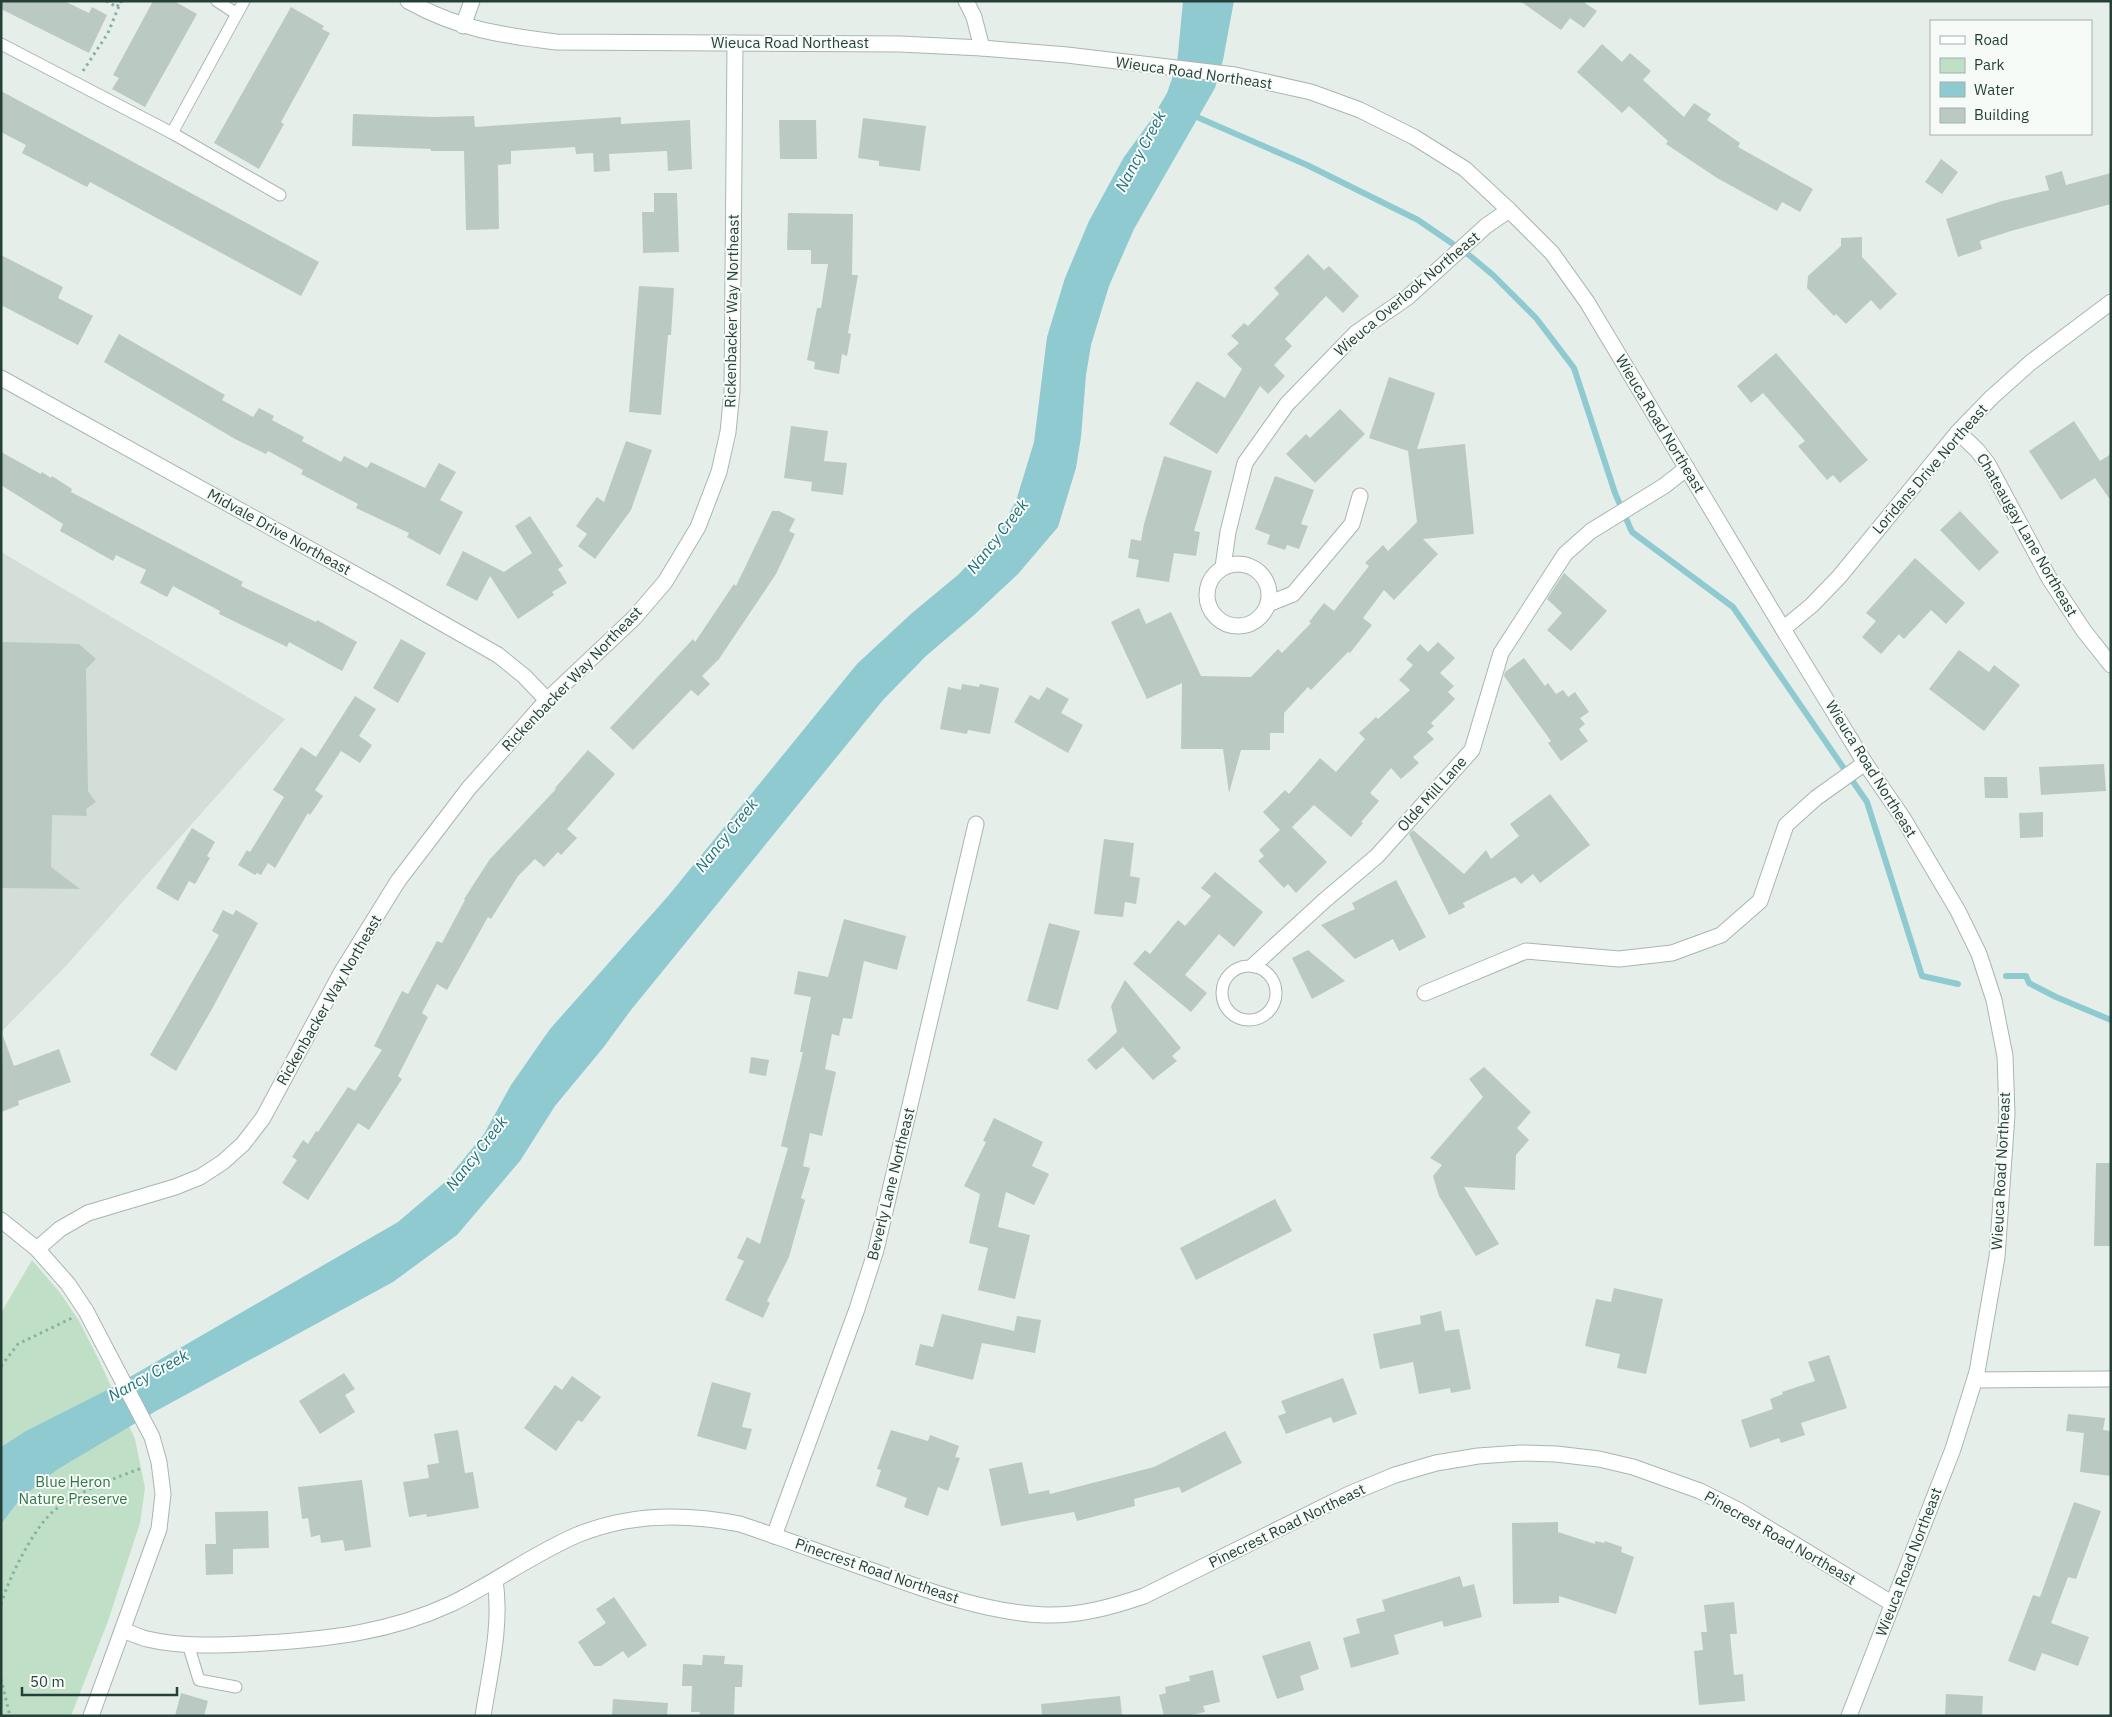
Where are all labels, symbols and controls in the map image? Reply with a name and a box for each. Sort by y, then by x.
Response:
legend [1930,20,2092,135]
text: Road [1974,30,2009,49]
street label: Wieuca Road Northeast [711,33,869,52]
street label: Wieuca Road Northeast [1114,52,1274,93]
text: Park [1974,55,2004,74]
text: Water [1974,80,2015,99]
text: Building [1974,105,2029,124]
water label: Nancy Creek [1110,107,1170,195]
street label: Rickenbacker Way Northeast [720,214,743,408]
street label: Wieuca Overlook Northeast [1330,227,1483,360]
street label: Wieuca Road Northeast [1612,351,1709,496]
street label: Loridans Drive Northeast [1868,400,1991,538]
street label: Chateaugay Lane Northeast [1973,450,2082,620]
street label: Midvale Drive Northeast [204,484,354,579]
water label: Nancy Creek [962,494,1033,577]
street label: Rickenbacker Way Northeast [498,602,646,755]
street label: Wieuca Road Northeast [1821,697,1921,841]
street label: Olde Mill Lane [1393,752,1470,835]
water label: Nancy Creek [690,794,762,876]
street label: Rickenbacker Way Northeast [272,911,385,1088]
street label: Wieuca Road Northeast [1987,1092,2014,1250]
street label: Beverly Lane Northeast [862,1106,919,1262]
water label: Nancy Creek [441,1111,512,1194]
water label: Nancy Creek [104,1344,192,1405]
park label: Blue Heron Nature Preserve [19,1472,127,1508]
street label: Pinecrest Road Northeast [1205,1479,1368,1572]
street label: Wieuca Road Northeast [1871,1485,1946,1639]
street label: Pinecrest Road Northeast [1701,1486,1859,1589]
street label: Pinecrest Road Northeast [793,1534,962,1607]
scale bar [22,1664,178,1696]
text: 50 m [30,1672,65,1691]

